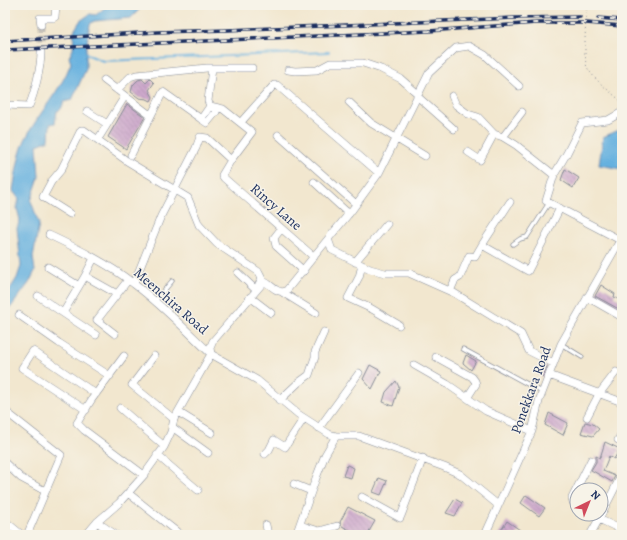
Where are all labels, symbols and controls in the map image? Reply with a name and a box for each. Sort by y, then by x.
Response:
street label: Rincy Lane [246,179,306,235]
street label: Meenchira Road [130,263,213,339]
street label: Ponekkara Road [506,343,556,436]
north arrow [569,482,609,522]
text: N [587,487,604,503]

